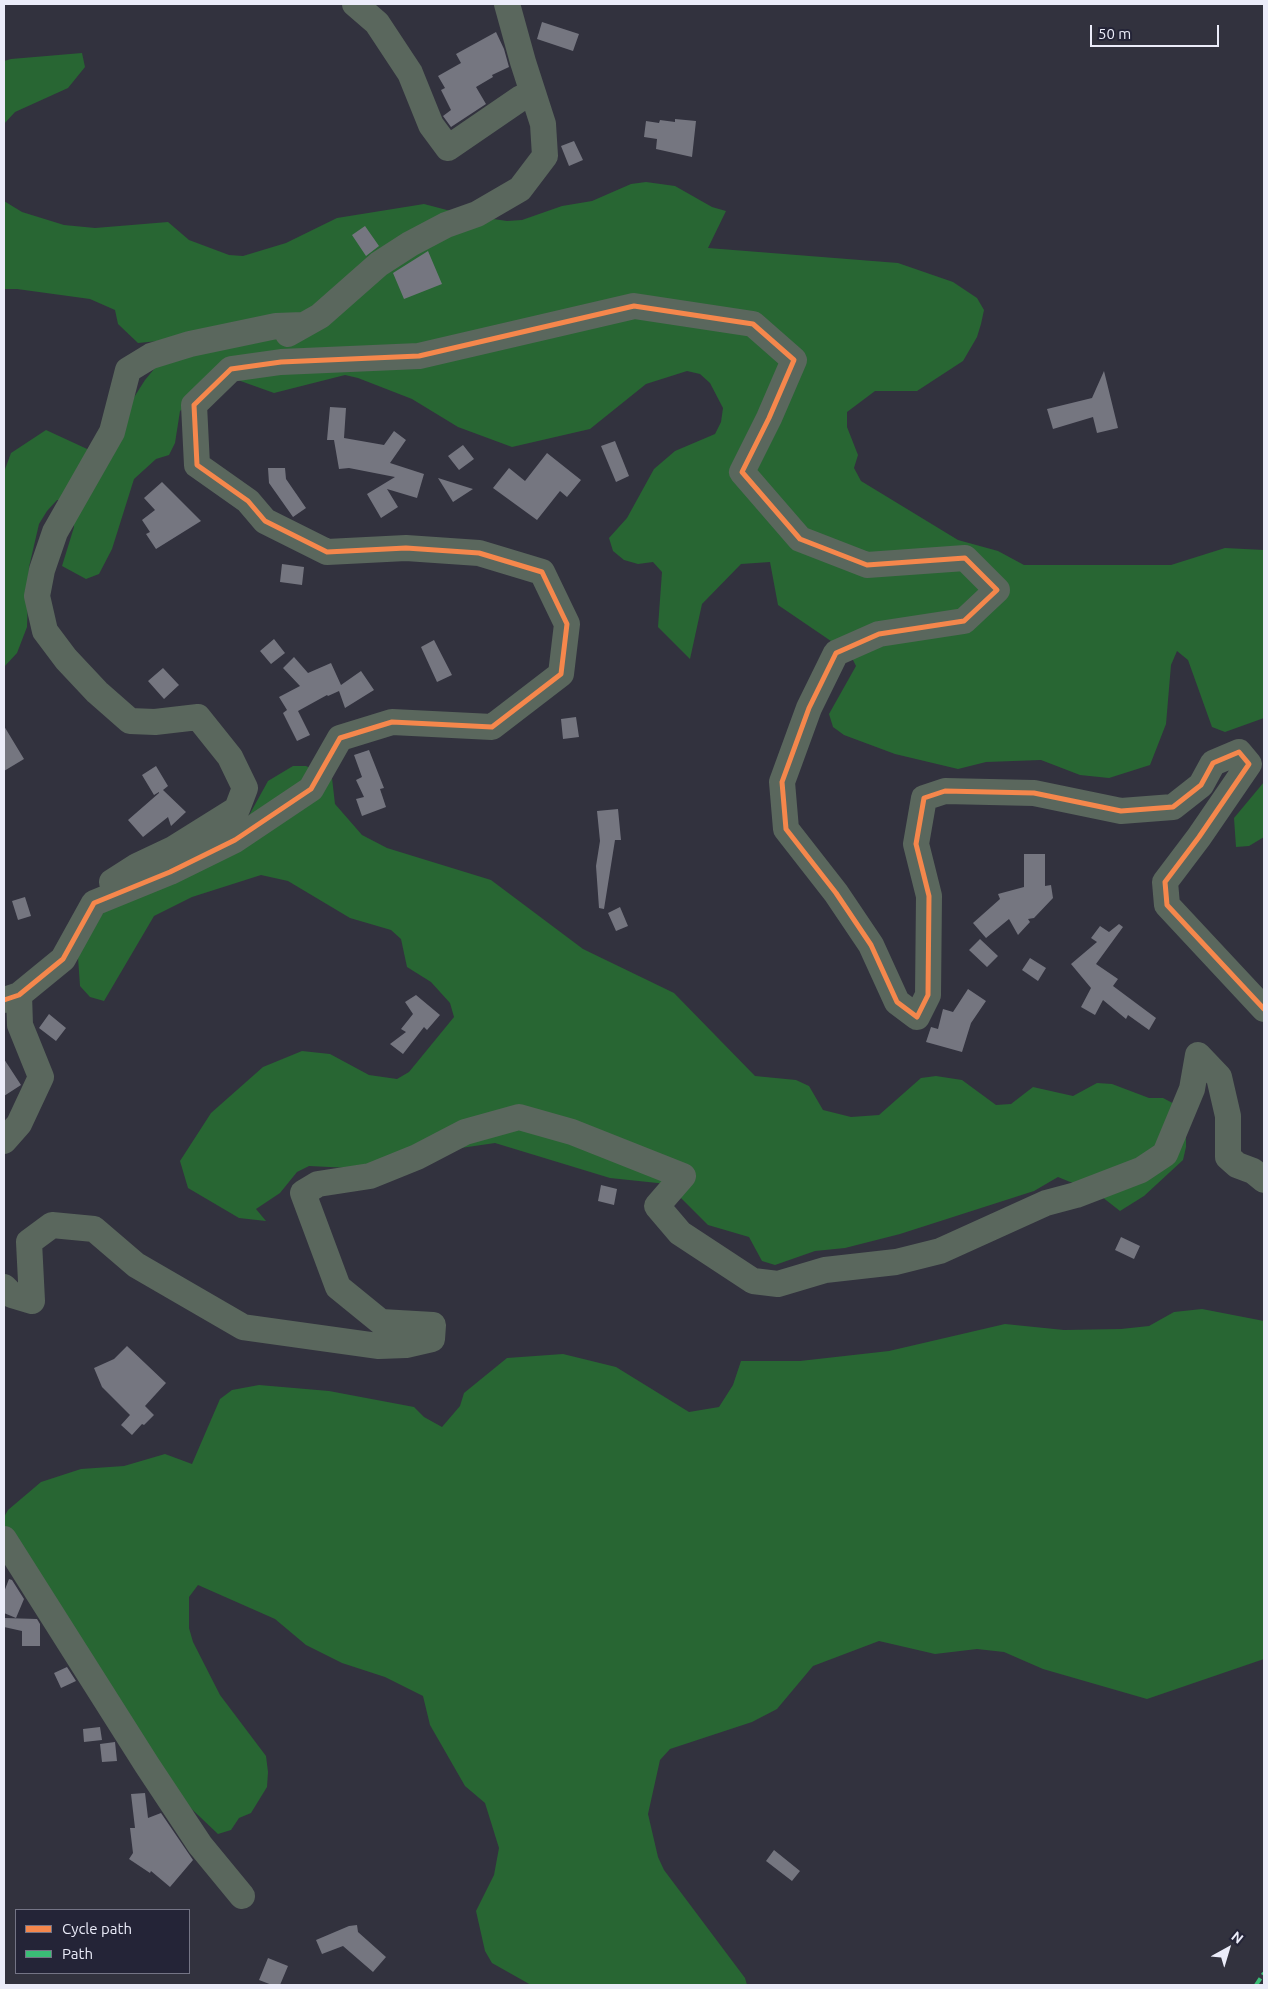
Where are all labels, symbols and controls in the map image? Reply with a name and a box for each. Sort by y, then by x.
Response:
scale bar [1093,15,1222,47]
text: 50 m [1098,25,1131,42]
legend [15,1909,190,1974]
text: Cycle path [62,1920,132,1937]
north arrow [1203,1924,1253,1974]
text: N [1228,1928,1247,1947]
text: Path [62,1945,93,1962]

